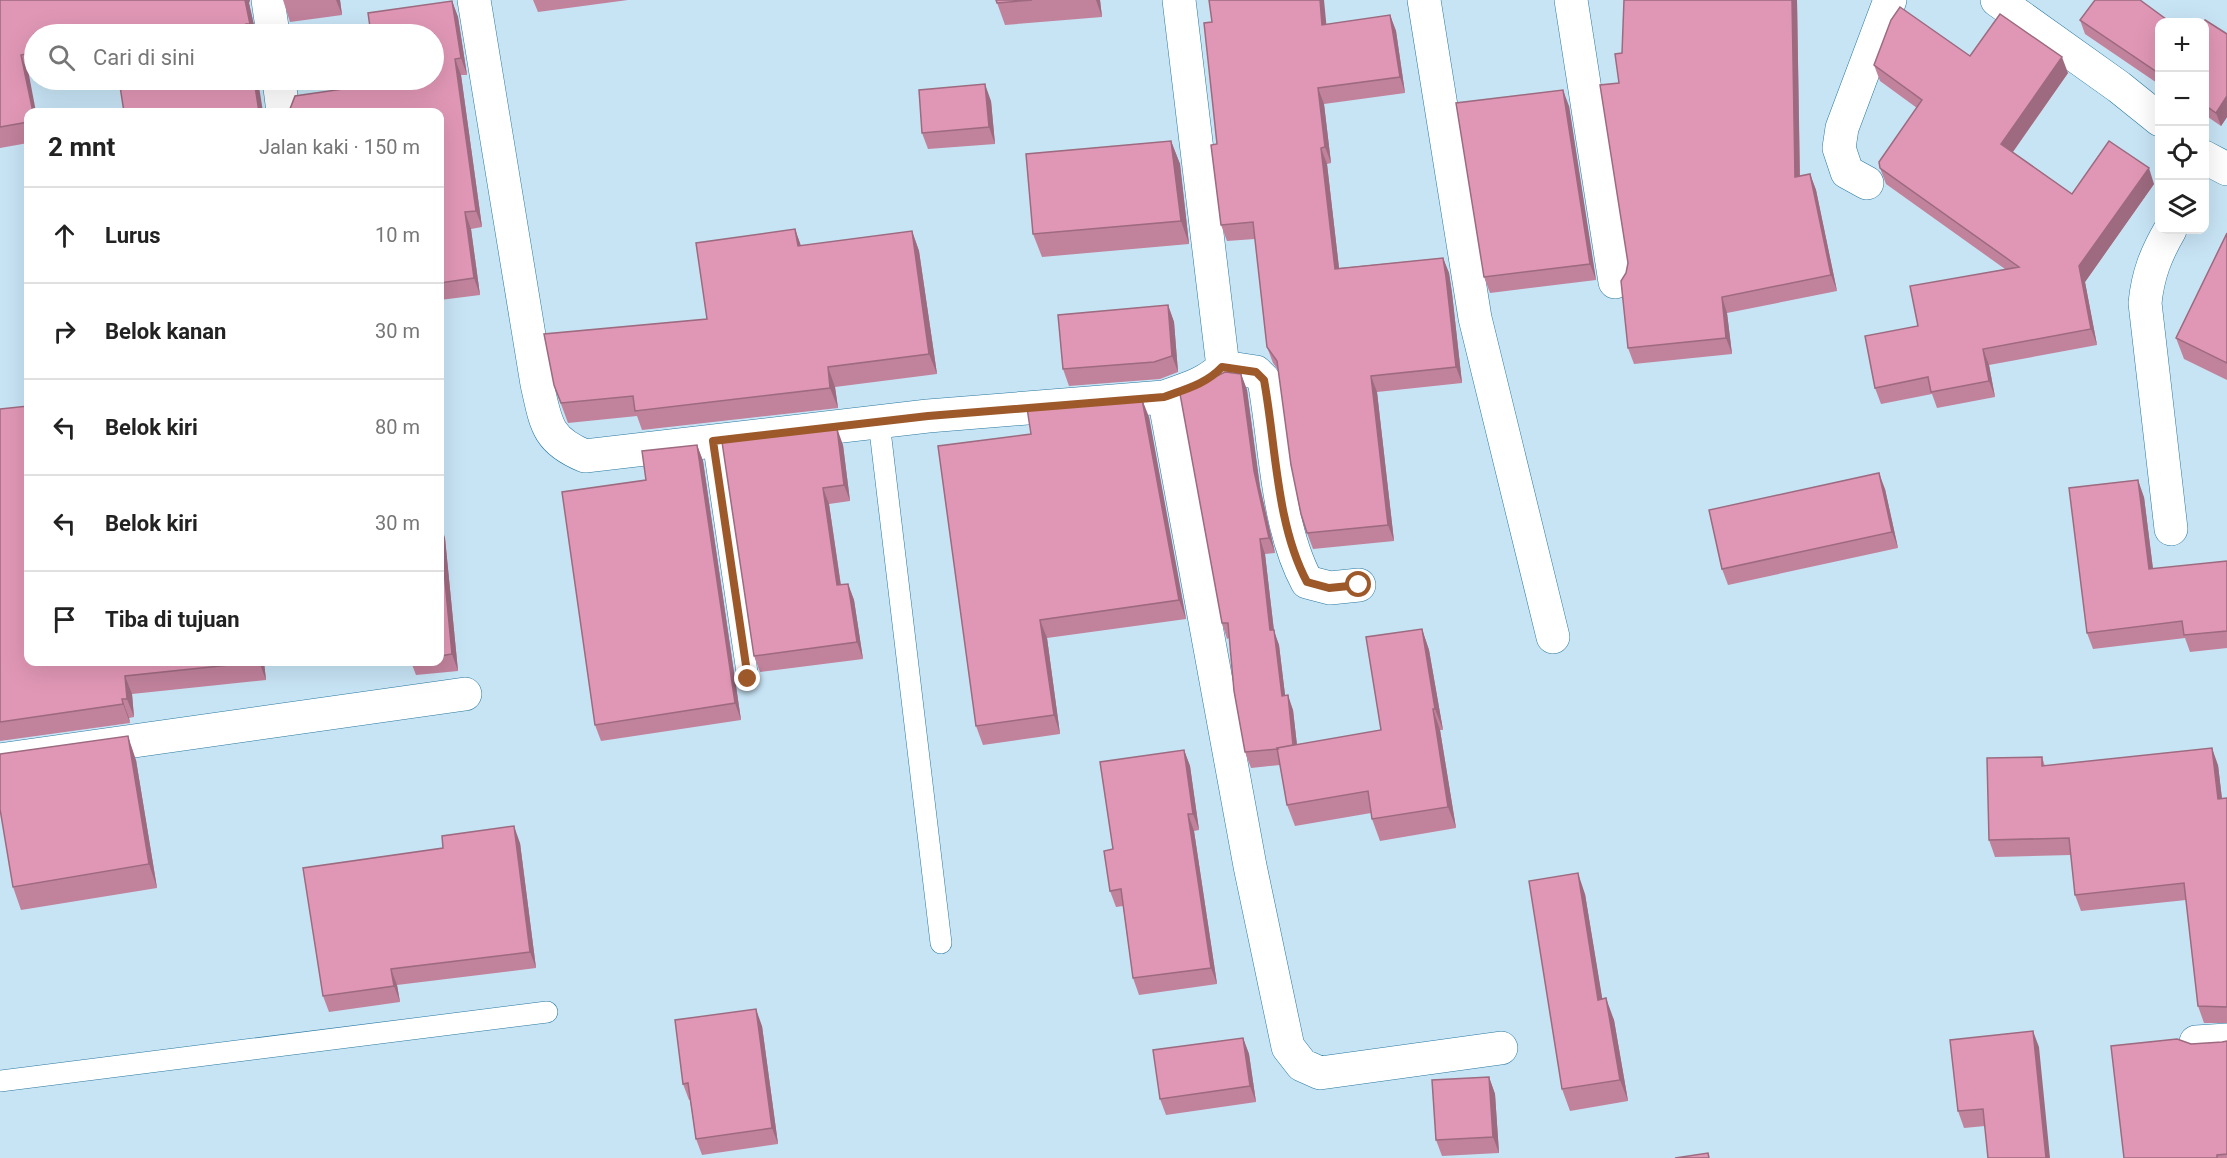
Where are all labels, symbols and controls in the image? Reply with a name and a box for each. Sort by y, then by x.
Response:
map controls [2155,18,2209,234]
button: + [2155,18,2209,72]
search box [24,24,444,90]
icon: search [45,41,78,74]
text: Cari di sini [93,45,195,70]
button: − [2155,72,2209,126]
button: locate [2155,126,2209,180]
text: 2 mnt [48,132,115,162]
text: Jalan kaki · 150 m [259,135,420,159]
button: layers [2155,180,2209,234]
icon: ahead [48,219,81,252]
text: Lurus [105,223,161,248]
text: 10 m [375,223,420,247]
icon: right [48,315,81,348]
text: Belok kanan [105,319,226,344]
text: 30 m [375,319,420,343]
icon: left [48,411,81,444]
text: Belok kiri [105,415,198,440]
text: 80 m [375,415,420,439]
icon: left [48,507,81,540]
text: Belok kiri [105,511,198,536]
text: 30 m [375,511,420,535]
route start [1345,571,1371,597]
icon: arrive [48,603,81,636]
text: Tiba di tujuan [105,607,240,632]
route end [734,665,760,691]

